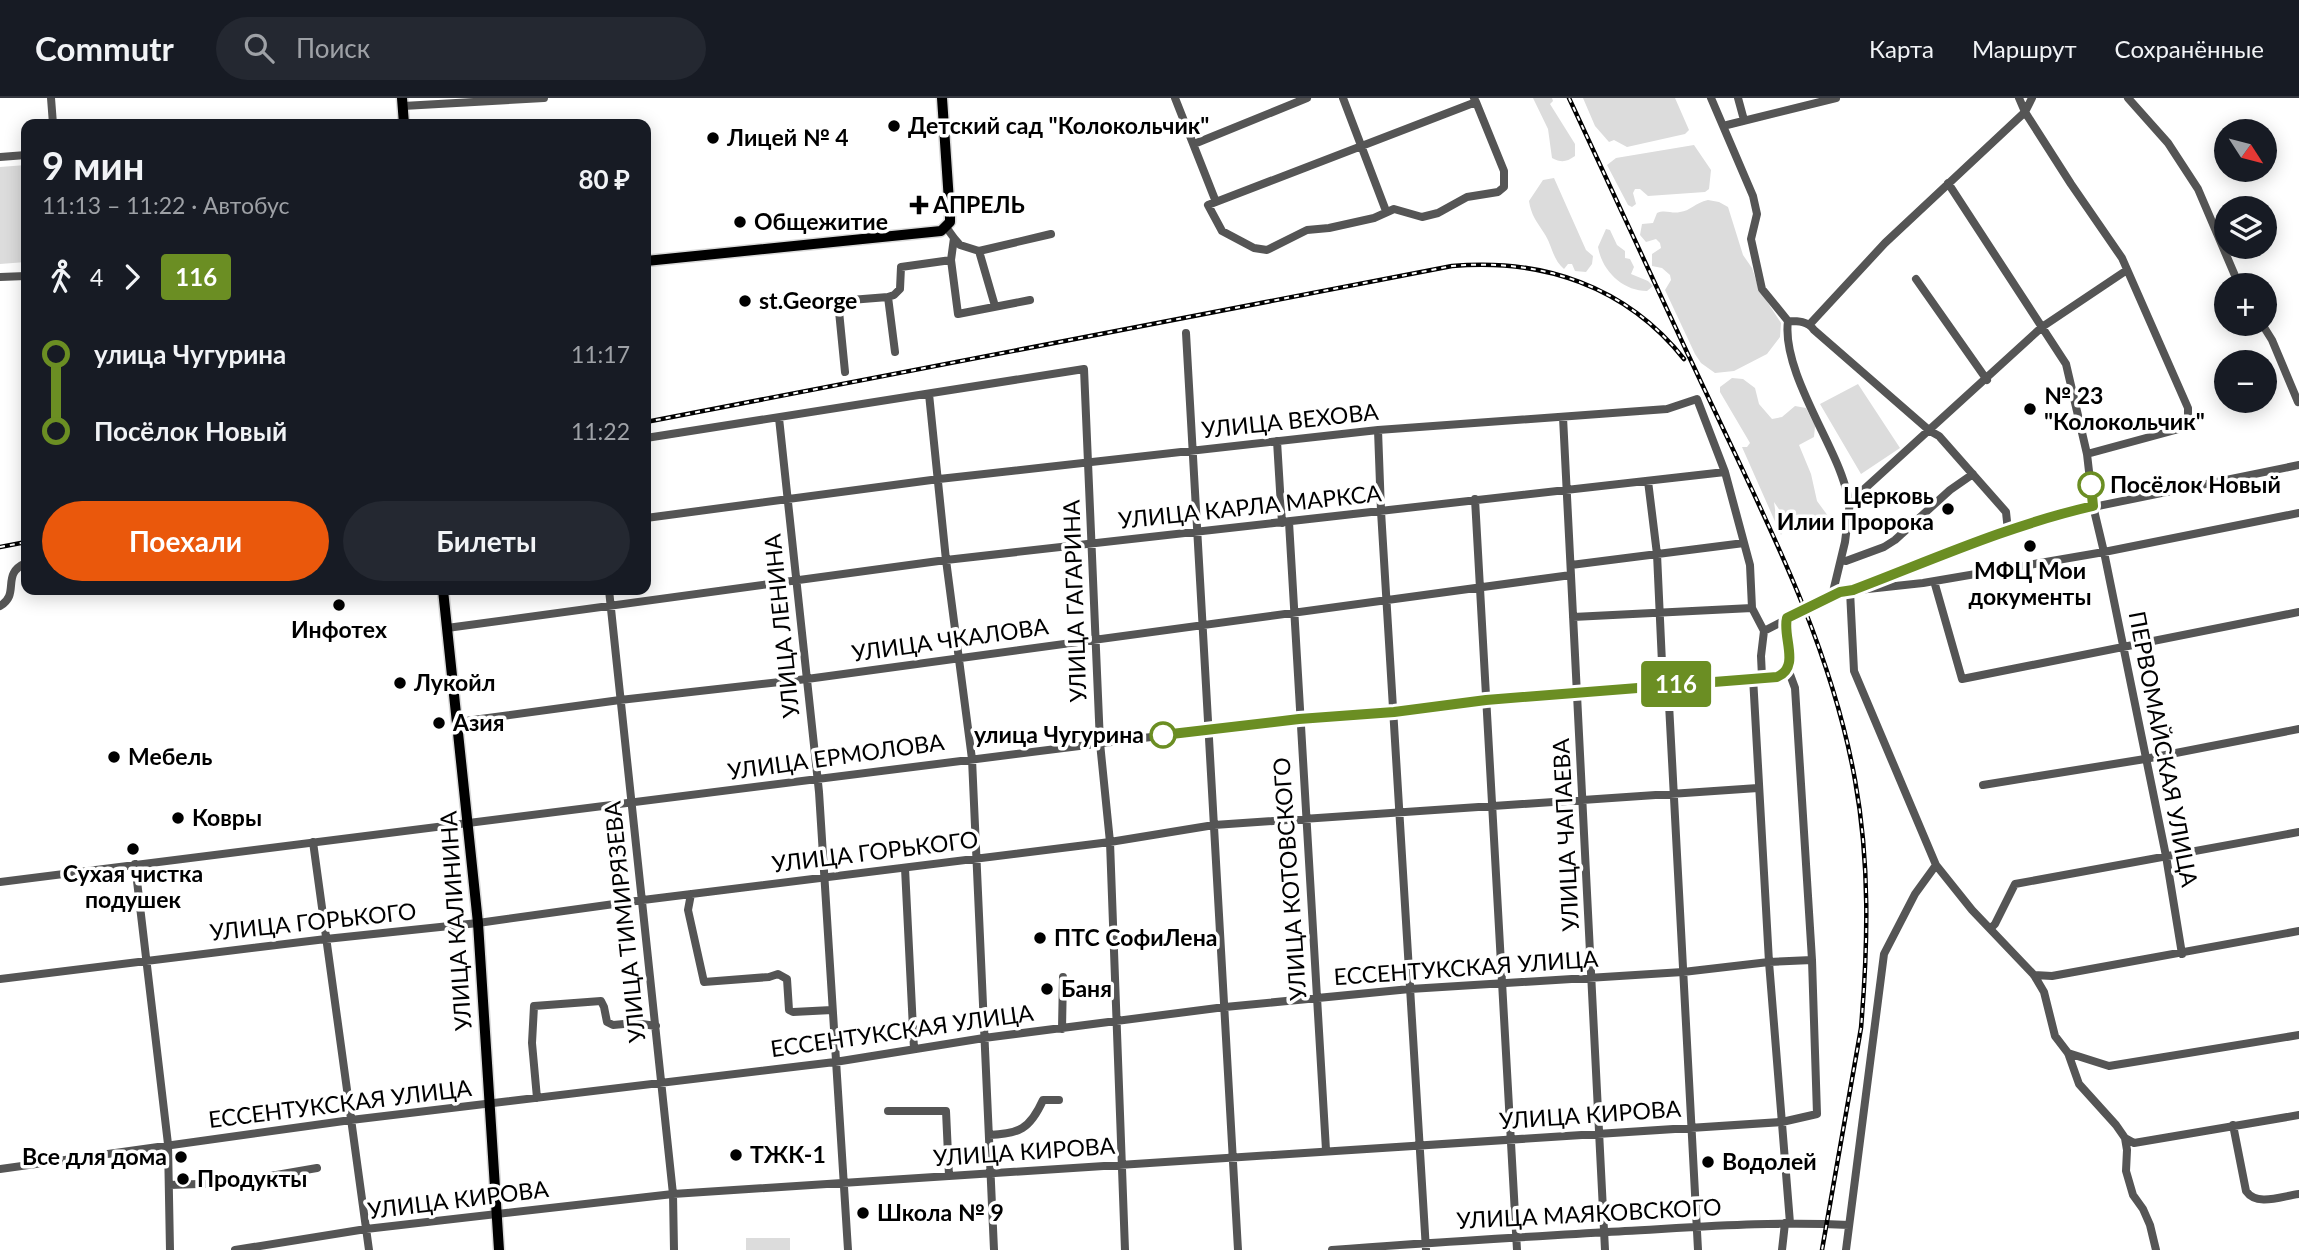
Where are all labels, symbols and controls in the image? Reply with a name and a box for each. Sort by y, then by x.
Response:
search box [216,17,706,80]
text: Commutr [35,28,174,68]
icon: search [240,29,278,67]
text: Поиск [296,32,370,64]
text: Карта [1869,34,1934,63]
text: Маршрут [1972,34,2077,63]
text: Сохранённые [2115,34,2264,63]
place label: Детский сад "Колокольчик" [908,111,1209,139]
marker: Детский сад "Колокольчик" [886,118,902,134]
north arrow [2214,119,2277,182]
map controls [2214,119,2277,413]
place label: Лицей № 4 [726,123,849,151]
marker: Лицей № 4 [705,130,721,146]
text: 9 мин [42,142,144,188]
text: 80 ₽ [578,163,630,195]
place label: АПРЕЛЬ [932,190,1025,218]
text: 11:13 – 11:22 · Автобус [42,191,290,219]
button: layers [2214,196,2277,259]
marker: АПРЕЛЬ [911,197,927,213]
place label: Общежитие [754,207,888,235]
marker: Общежитие [732,214,748,230]
icon: walk [42,258,80,296]
icon: forward [113,258,151,296]
text: 116 [175,262,217,291]
text: 4 [90,263,103,291]
button: + [2214,273,2277,336]
place label: st.George [759,286,857,314]
marker: st.George [737,293,753,309]
text: улица Чугурина [94,338,286,370]
text: 11:17 [571,340,630,368]
button: − [2214,350,2277,413]
place label: № 23 "Колокольчик" [2044,381,2205,435]
street label: УЛИЦА ВЕХОВА [1200,397,1380,443]
marker: № 23 "Колокольчик" [2022,401,2038,417]
text: Посёлок Новый [94,415,287,447]
text: 11:22 [571,417,630,445]
place label: Посёлок Новый [2110,470,2281,498]
marker: Посёлок Новый [2078,472,2104,498]
street label: УЛИЦА КАРЛА МАРКСА [1117,478,1383,534]
place label: Церковь Илии Пророка [1777,481,1934,535]
street label: УЛИЦА ГАГАРИНА [1056,499,1092,703]
button: Поехали [42,501,329,581]
button: Билеты [343,501,630,581]
marker: Церковь Илии Пророка [1940,501,1956,517]
street label: УЛИЦА ЛЕНИНА [757,532,805,719]
marker: МФЦ Мои документы [2022,538,2038,554]
place label: МФЦ Мои документы [1969,556,2091,610]
marker: Инфотех [331,597,347,613]
street label: ПЕРВОМАЙСКАЯ УЛИЦА [2124,609,2205,889]
street label: УЛИЦА ЧКАЛОВА [850,611,1050,667]
place label: Инфотех [291,615,387,643]
line badge: 116 [1636,661,1716,707]
place label: Лукойл [413,668,495,696]
text: 116 [1655,669,1697,698]
marker: Лукойл [392,675,408,691]
place label: Азия [452,708,504,736]
marker: Азия [431,715,447,731]
place label: улица Чугурина [974,720,1144,748]
marker: улица Чугурина [1150,722,1176,748]
street label: УЛИЦА ЕРМОЛОВА [726,727,946,785]
street label: УЛИЦА ЧАПАЕВА [1546,737,1584,932]
place label: Мебель [128,742,212,770]
marker: Мебель [106,749,122,765]
street label: УЛИЦА КОТОВСКОГО [1267,757,1311,1002]
street label: УЛИЦА ТИМИРЯЗЕВА [597,800,651,1044]
place label: Ковры [192,803,262,831]
marker: Ковры [170,810,186,826]
street label: УЛИЦА КАЛИНИНА [433,810,477,1032]
street label: УЛИЦА ГОРЬКОГО [770,824,980,878]
marker: Сухая чистка подушек [125,841,141,857]
place label: Сухая чистка подушек [63,859,203,913]
street label: УЛИЦА ГОРЬКОГО [208,896,418,946]
place label: ПТС СофиЛена [1054,923,1217,951]
marker: ПТС СофиЛена [1032,930,1048,946]
street label: ЕССЕНТУКСКАЯ УЛИЦА [1333,944,1600,990]
place label: Баня [1061,974,1112,1002]
marker: Баня [1039,981,1055,997]
street label: ЕССЕНТУКСКАЯ УЛИЦА [769,998,1036,1062]
street label: ЕССЕНТУКСКАЯ УЛИЦА [207,1073,474,1133]
street label: УЛИЦА КИРОВА [1498,1094,1682,1134]
street label: УЛИЦА КИРОВА [932,1131,1116,1171]
place label: ТЖК-1 [750,1140,826,1168]
place label: Все для дома [22,1142,167,1170]
marker: ТЖК-1 [728,1147,744,1163]
place label: Водолей [1722,1147,1817,1175]
marker: Все для дома [173,1149,189,1165]
marker: Водолей [1700,1154,1716,1170]
place label: Продукты [197,1164,307,1192]
marker: Продукты [175,1171,191,1187]
street label: УЛИЦА КИРОВА [366,1174,550,1224]
street label: УЛИЦА МАЯКОВСКОГО [1456,1192,1722,1234]
place label: Школа № 9 [877,1198,1004,1226]
marker: Школа № 9 [855,1205,871,1221]

